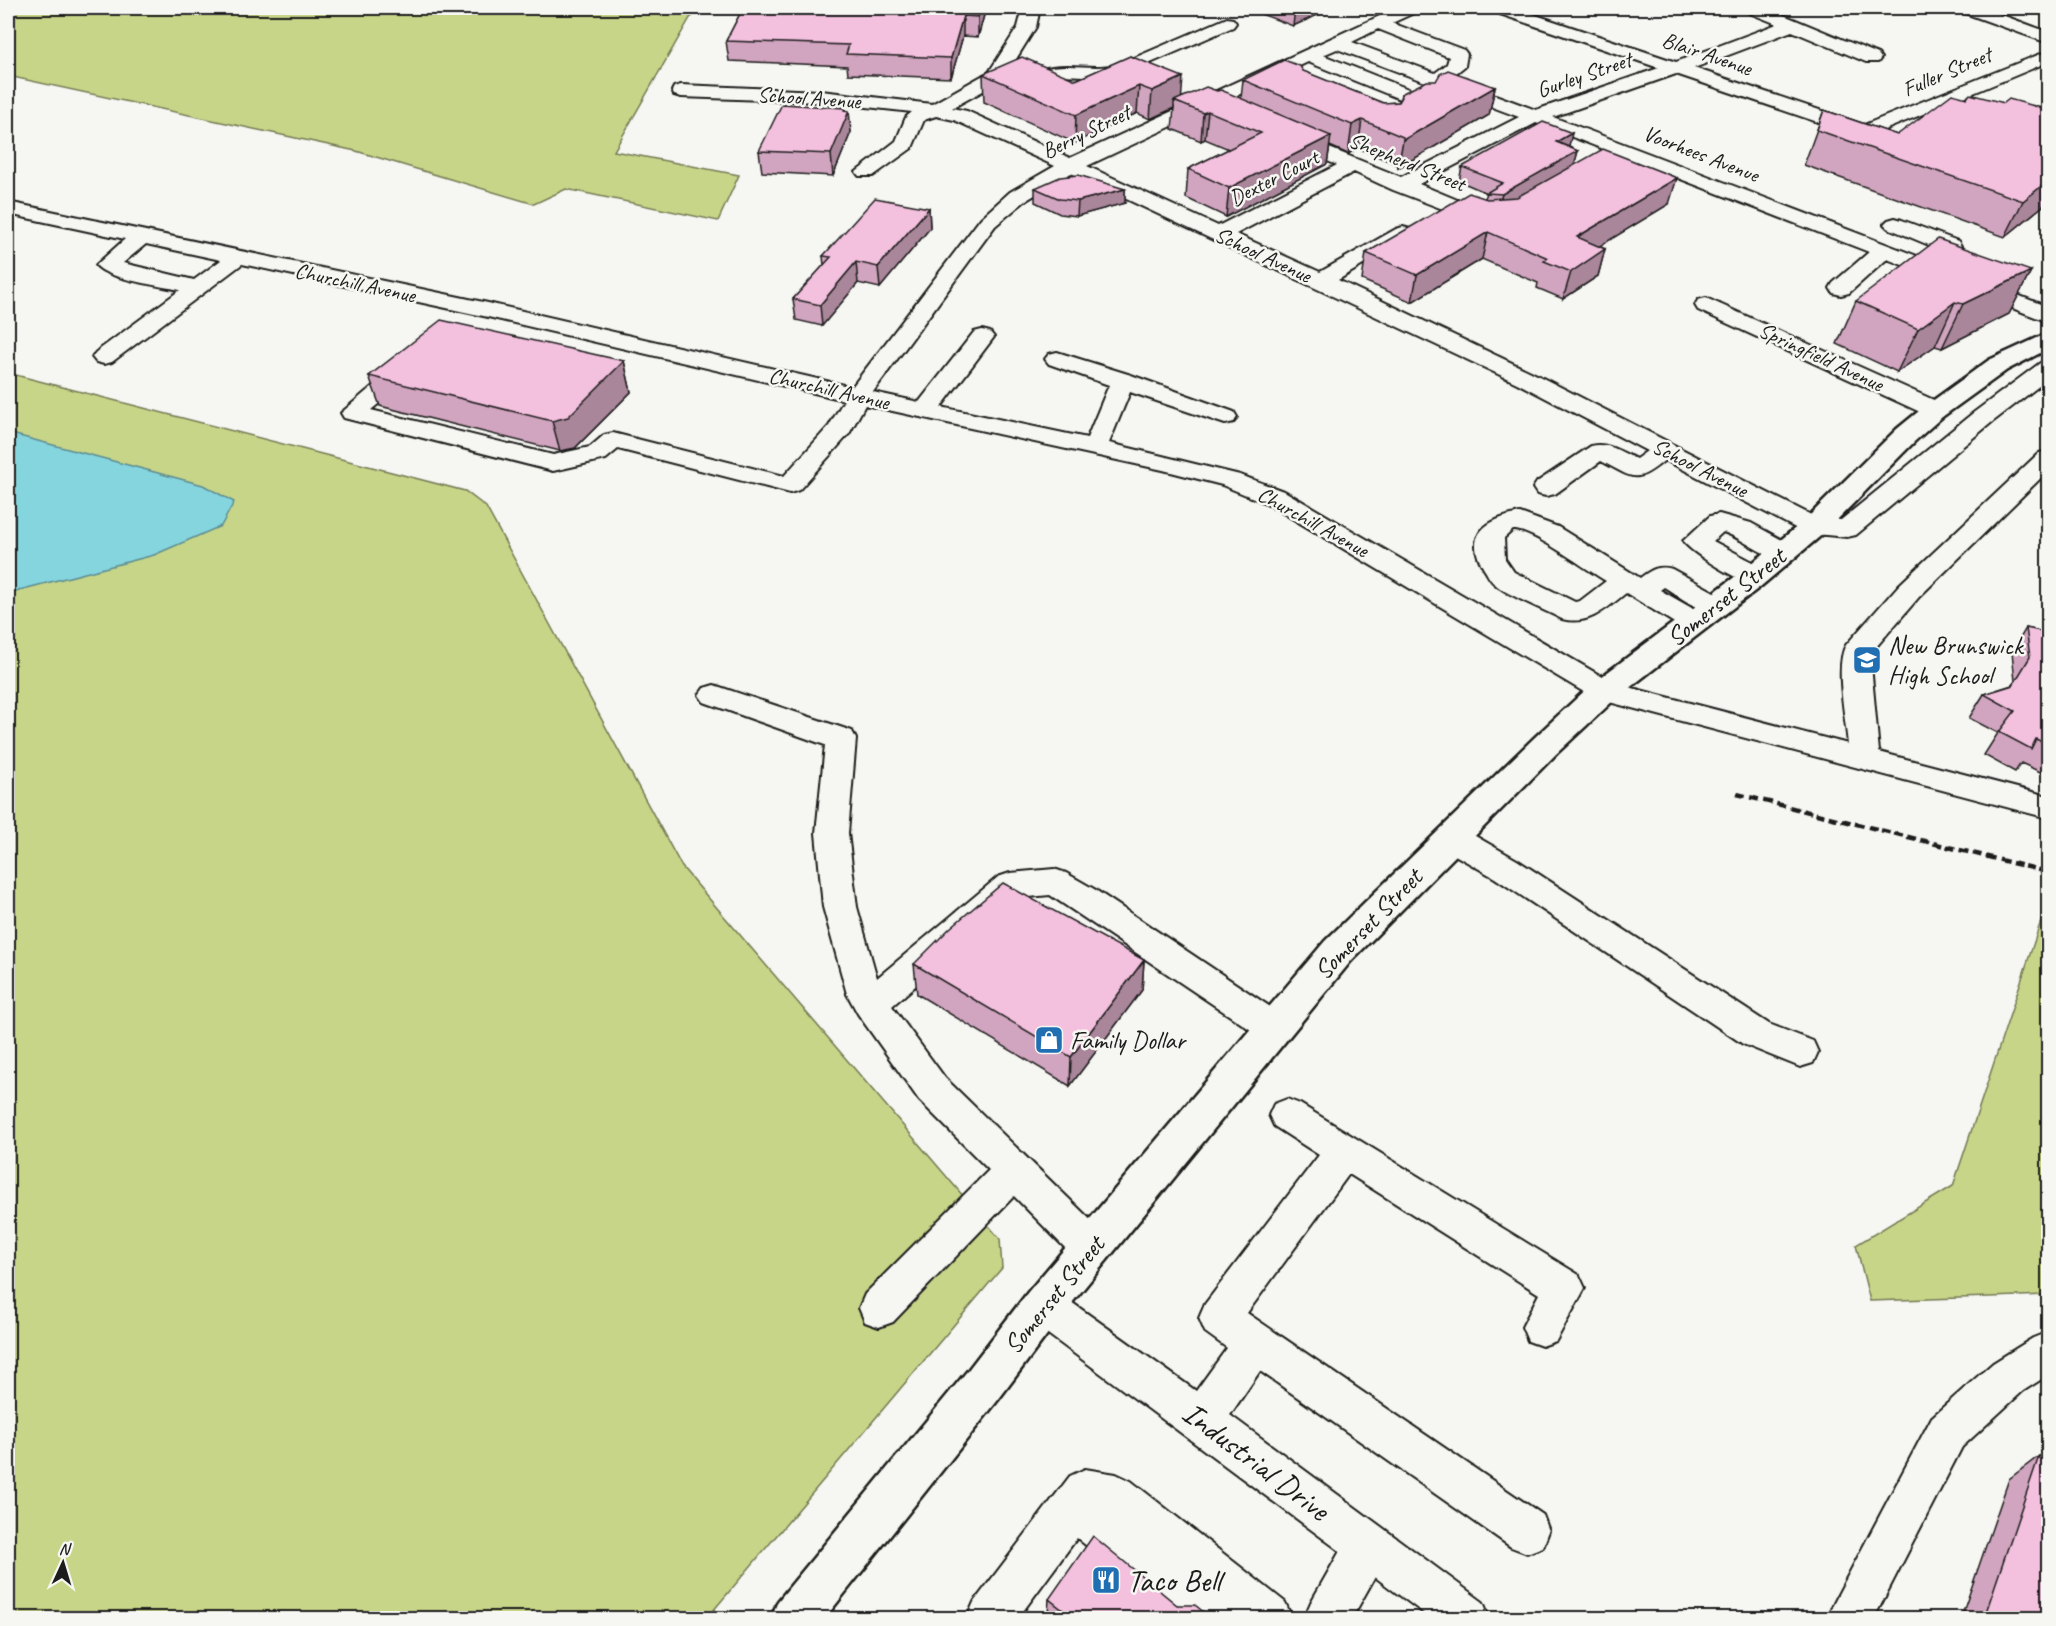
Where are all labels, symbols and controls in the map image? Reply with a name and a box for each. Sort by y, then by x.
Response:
street label: Blair Avenue [1659,26,1757,83]
street label: Fuller Street [1898,40,1998,103]
street label: Gurley Street [1533,45,1638,104]
street label: School Avenue [757,80,863,116]
street label: Berry Street [1037,97,1137,165]
street label: Voorhees Avenue [1639,119,1764,189]
street label: Shepherd Street [1345,126,1472,199]
street label: Dexter Court [1225,142,1326,212]
street label: School Avenue [1210,221,1317,290]
street label: Churchill Avenue [292,257,420,310]
street label: Springfield Avenue [1754,316,1889,399]
street label: Churchill Avenue [766,362,894,417]
street label: School Avenue [1648,432,1754,505]
street label: Churchill Avenue [1253,480,1375,565]
street label: Somerset Street [1660,539,1794,654]
place label: New Brunswick High School [1888,629,2025,692]
school or university icon: New Brunswick High School [1851,644,1883,676]
street label: Somerset Street [1307,860,1431,987]
shop icon: Family Dollar [1033,1024,1065,1056]
place label: Family Dollar [1070,1024,1188,1057]
street label: Somerset Street [996,1227,1113,1361]
street label: Industrial Drive [1174,1392,1340,1531]
north arrow [33,1533,93,1593]
text: N [58,1539,73,1560]
place label: Taco Bell [1127,1560,1226,1601]
restaurant icon: Taco Bell [1090,1564,1122,1596]

